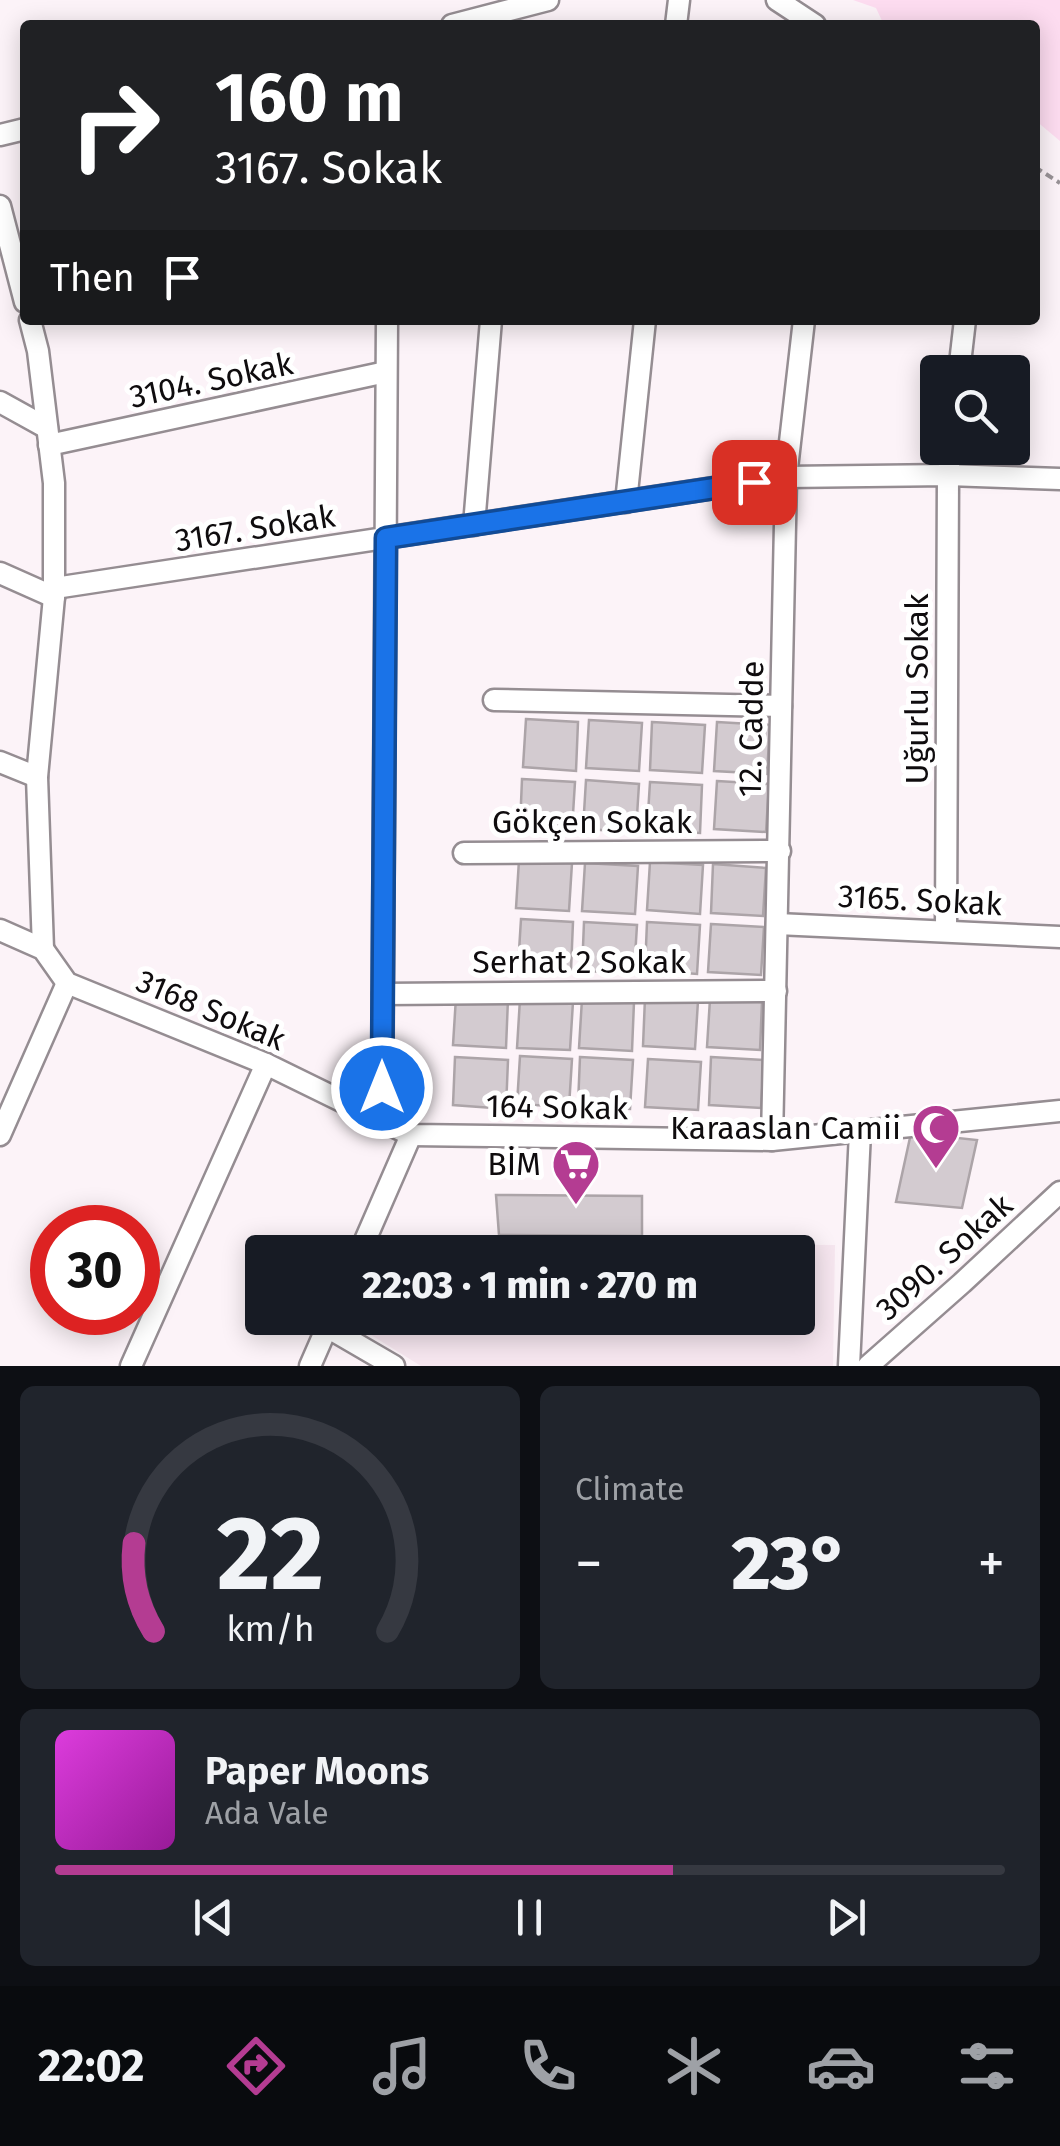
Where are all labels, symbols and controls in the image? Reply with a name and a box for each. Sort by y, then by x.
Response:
text: 160 m [215,56,404,140]
icon: right [50,60,180,190]
text: 3167. Sokak [215,141,442,195]
icon: arrive [155,250,210,305]
text: Then [50,255,135,301]
street label: 3104. Sokak [126,344,297,416]
map controls [920,355,1030,465]
button: search [920,355,1030,465]
pin [712,440,797,525]
icon: arrive [727,455,782,510]
street label: 3167. Sokak [172,497,338,559]
street label: Uğurlu Sokak [898,593,936,784]
street label: 12. Cadde [731,660,771,798]
street label: Gökçen Sokak [492,803,693,841]
street label: 3165. Sokak [837,877,1003,923]
street label: Serhat 2 Sokak [472,943,686,981]
street label: 3168 Sokak [131,962,292,1059]
position arrow [330,1036,434,1140]
street label: 164 Sokak [486,1087,629,1127]
mosque icon: Karaaslan Camii [910,1102,962,1170]
place label: Karaaslan Camii [670,1109,901,1147]
supermarket icon: BİM [550,1138,602,1206]
place label: BİM [487,1145,541,1183]
street label: 3090. Sokak [868,1186,1020,1328]
speed limit sign: 30 [30,1205,160,1335]
text: 22:03 · 1 min · 270 m [362,1262,698,1308]
text: Climate [575,1470,684,1508]
text: 22 [216,1492,324,1617]
text: 23° [731,1519,849,1609]
text: − [575,1531,603,1597]
text: + [978,1531,1005,1597]
text: km/h [226,1608,314,1650]
text: Paper Moons [205,1748,429,1794]
text: Ada Vale [205,1794,329,1832]
icon: previous [186,1890,241,1945]
icon: pause [502,1890,557,1945]
icon: next [819,1890,874,1945]
icon: directions [221,2031,291,2101]
icon: music [367,2031,437,2101]
icon: phone [513,2031,583,2101]
icon: climate [659,2031,729,2101]
icon: car [806,2031,876,2101]
icon: filters [952,2031,1022,2101]
text: 22:02 [38,2039,145,2093]

